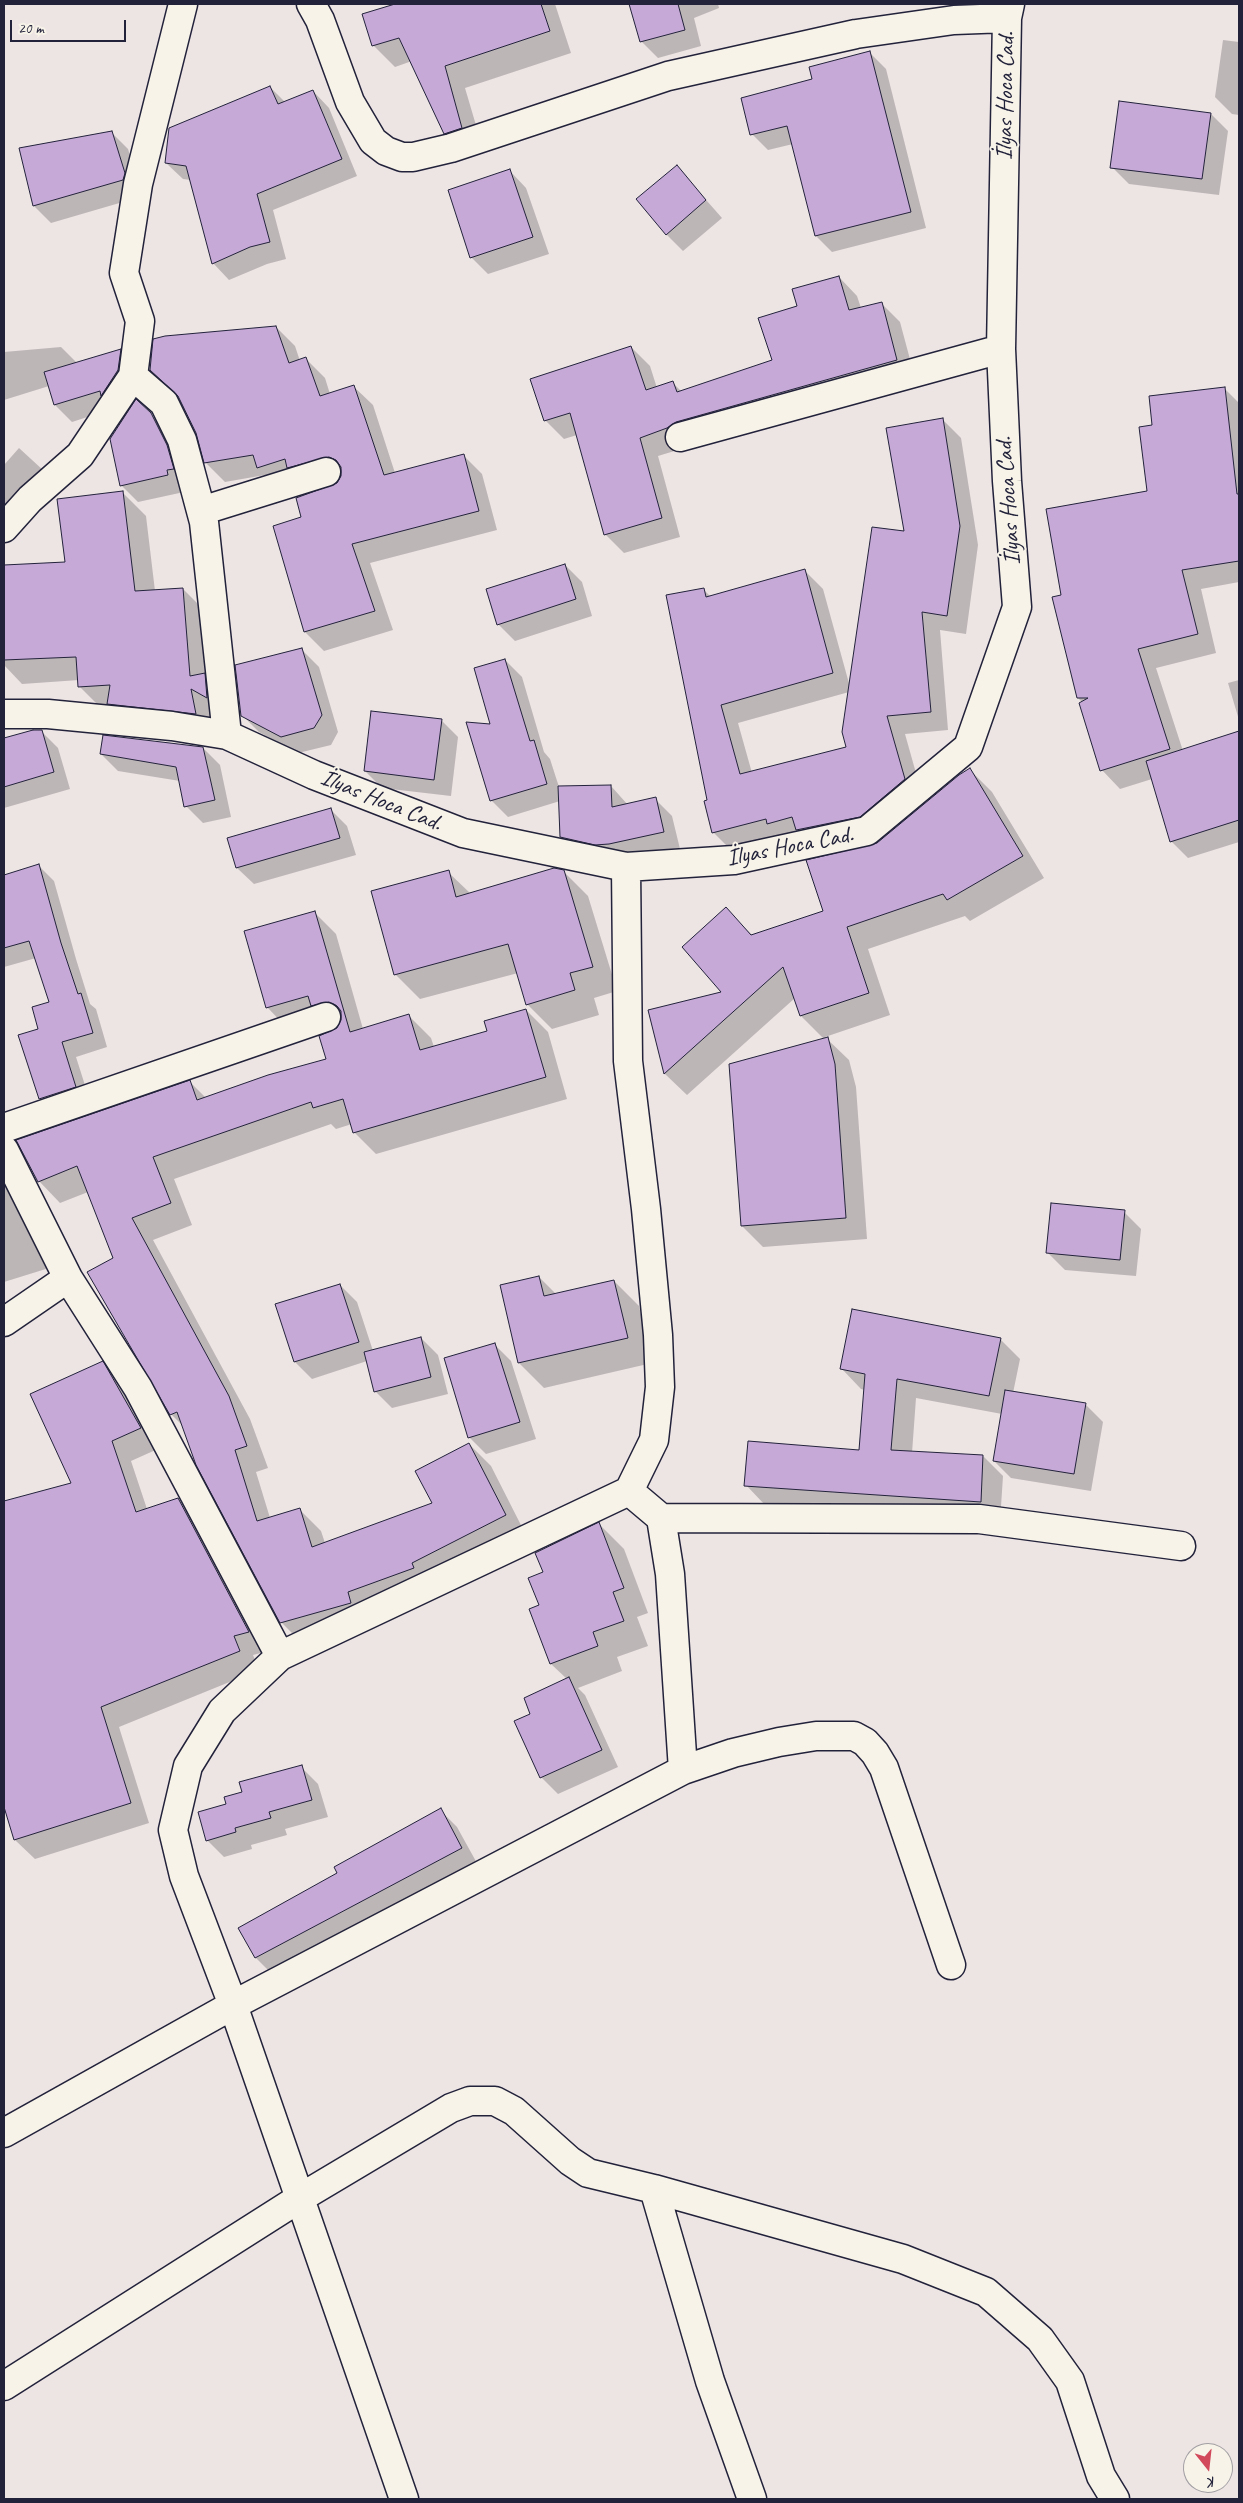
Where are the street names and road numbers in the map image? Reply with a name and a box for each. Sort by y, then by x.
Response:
street label: İlyas Hoca Cad. [990,32,1022,160]
street label: İlyas Hoca Cad. [990,436,1028,566]
street label: İlyas Hoca Cad. [316,764,446,838]
street label: İlyas Hoca Cad. [724,821,856,873]

